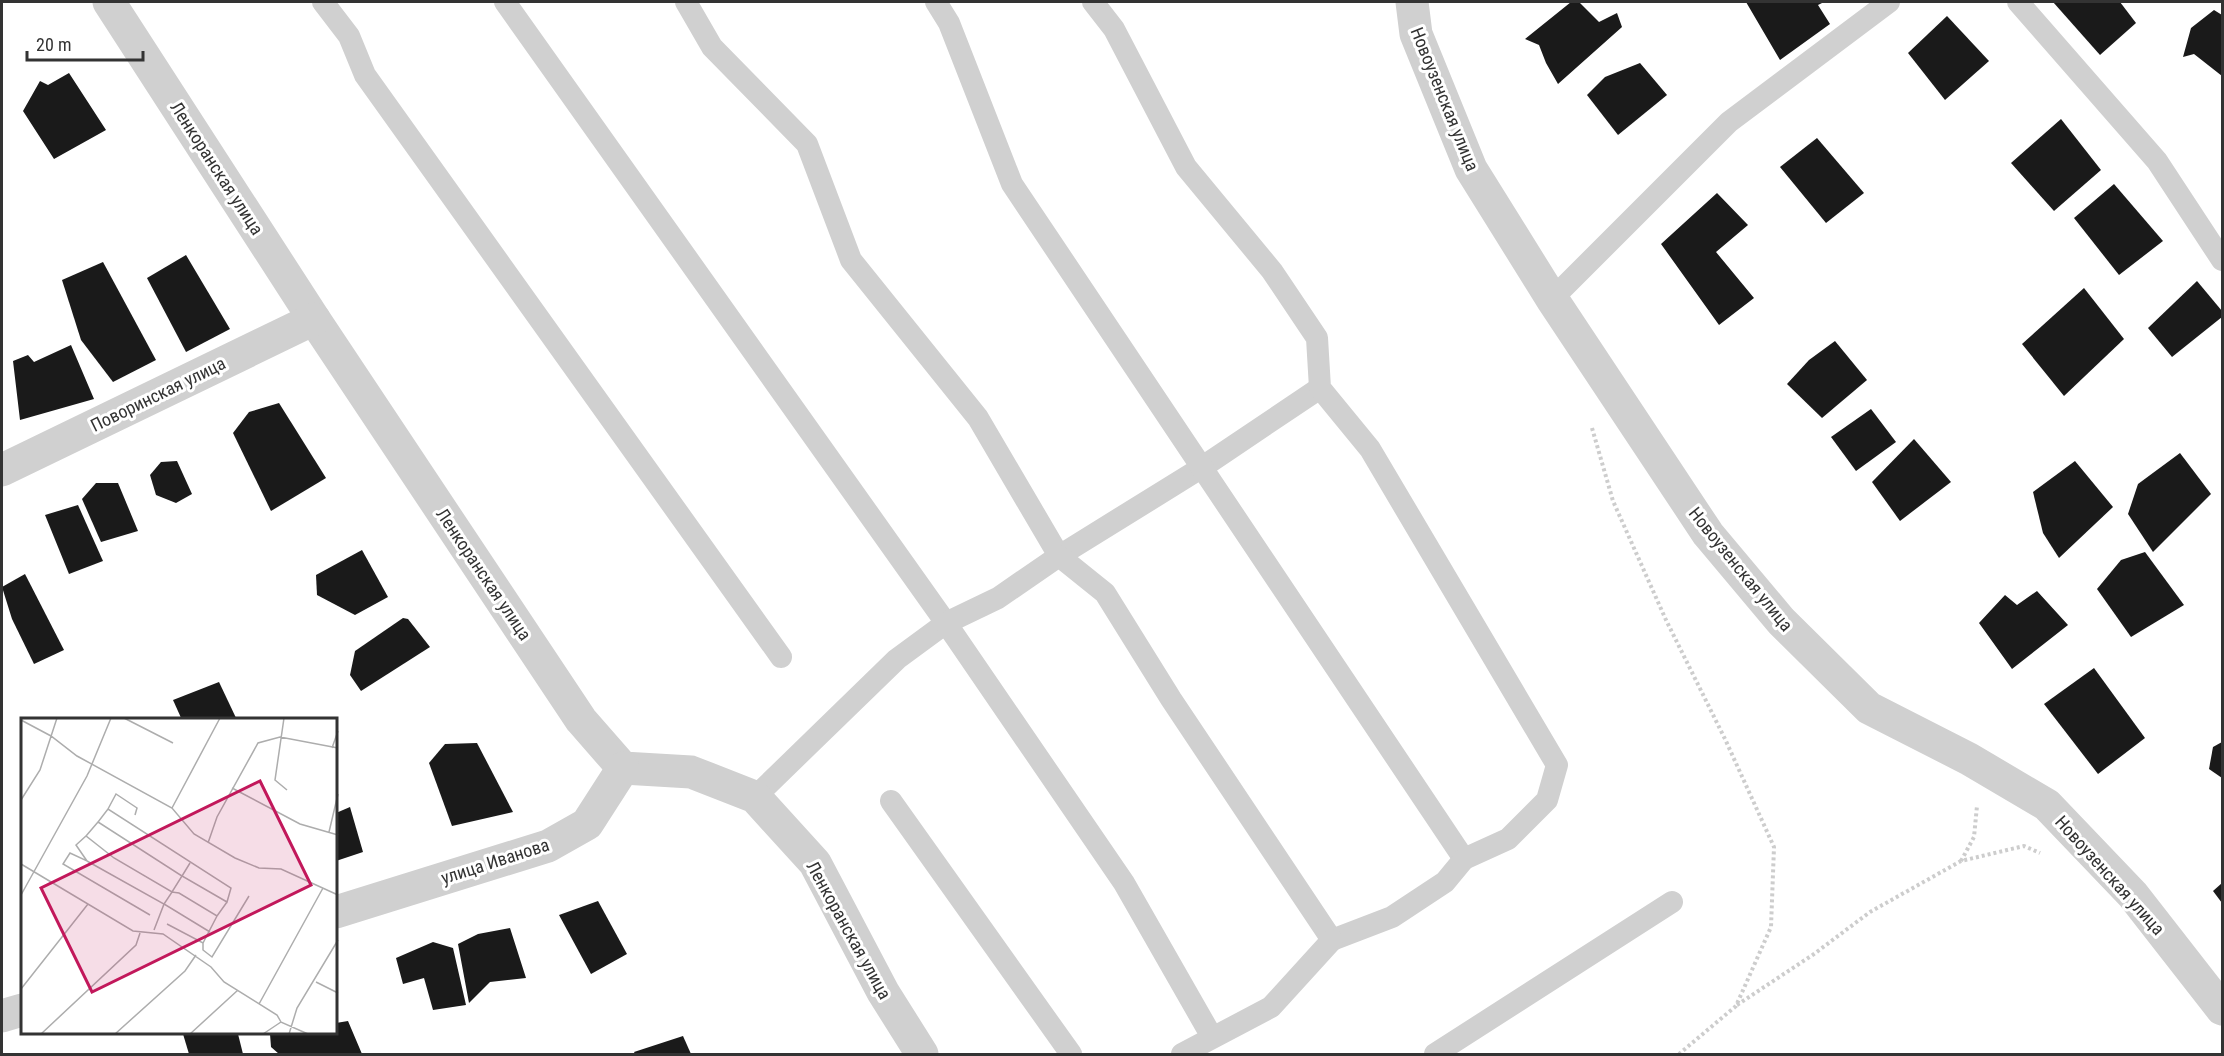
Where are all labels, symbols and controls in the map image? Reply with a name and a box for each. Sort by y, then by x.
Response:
scale bar [27,24,142,62]
street label: Новоузенская улица [1407,24,1483,174]
text: 20 m [36,34,71,55]
street label: Ленкоранская улица [166,97,268,239]
street label: Поворинская улица [87,352,229,436]
street label: Новоузенская улица [1685,503,1797,635]
street label: Ленкоранская улица [432,504,536,644]
inset map [21,718,338,1035]
street label: Новоузенская улица [2051,811,2169,939]
street label: улица Иванова [438,834,552,888]
street label: Ленкоранская улица [802,857,896,1003]

